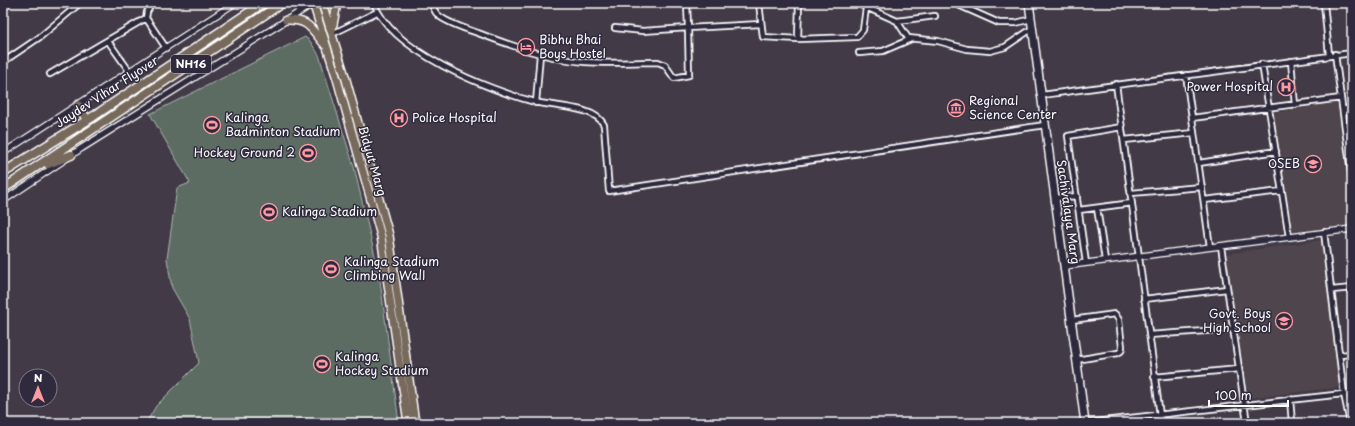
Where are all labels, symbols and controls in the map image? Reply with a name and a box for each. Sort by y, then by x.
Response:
place label: Bibhu Bhai Boys Hostel [539,30,606,62]
hotel icon: Bibhu Bhai Boys Hostel [516,37,536,57]
street label: Jaydev Vihar Flyover [51,51,162,131]
road number: NH16 [171,55,211,73]
place label: Power Hospital [1186,77,1273,95]
hospital icon: Power Hospital [1276,77,1296,97]
place label: Regional Science Center [969,91,1057,123]
museum icon: Regional Science Center [946,98,966,118]
place label: Kalinga Badminton Stadium [225,108,341,140]
hospital icon: Police Hospital [389,108,409,128]
place label: Police Hospital [412,108,497,126]
sports icon: Kalinga Badminton Stadium [202,115,222,135]
street label: Bidyut Marg [354,123,392,198]
place label: Hockey Ground 2 [194,143,295,161]
sports icon: Hockey Ground 2 [298,143,318,163]
place label: OSEB [1268,154,1300,172]
school or university icon: OSEB [1303,154,1323,174]
street label: Sachivalaya Marg [1053,159,1085,265]
sports icon: Kalinga Stadium [259,202,279,222]
place label: Kalinga Stadium [282,202,377,220]
place label: Kalinga Stadium Climbing Wall [344,252,439,284]
sports icon: Kalinga Stadium Climbing Wall [321,259,341,279]
place label: Govt. Boys High School [1203,304,1272,336]
school or university icon: Govt. Boys High School [1274,311,1294,331]
place label: Kalinga Hockey Stadium [335,347,429,379]
sports icon: Kalinga Hockey Stadium [312,354,332,374]
north arrow [18,368,58,408]
text: N [34,369,43,386]
scale bar [1209,382,1288,408]
text: 100 m [1215,386,1252,404]

